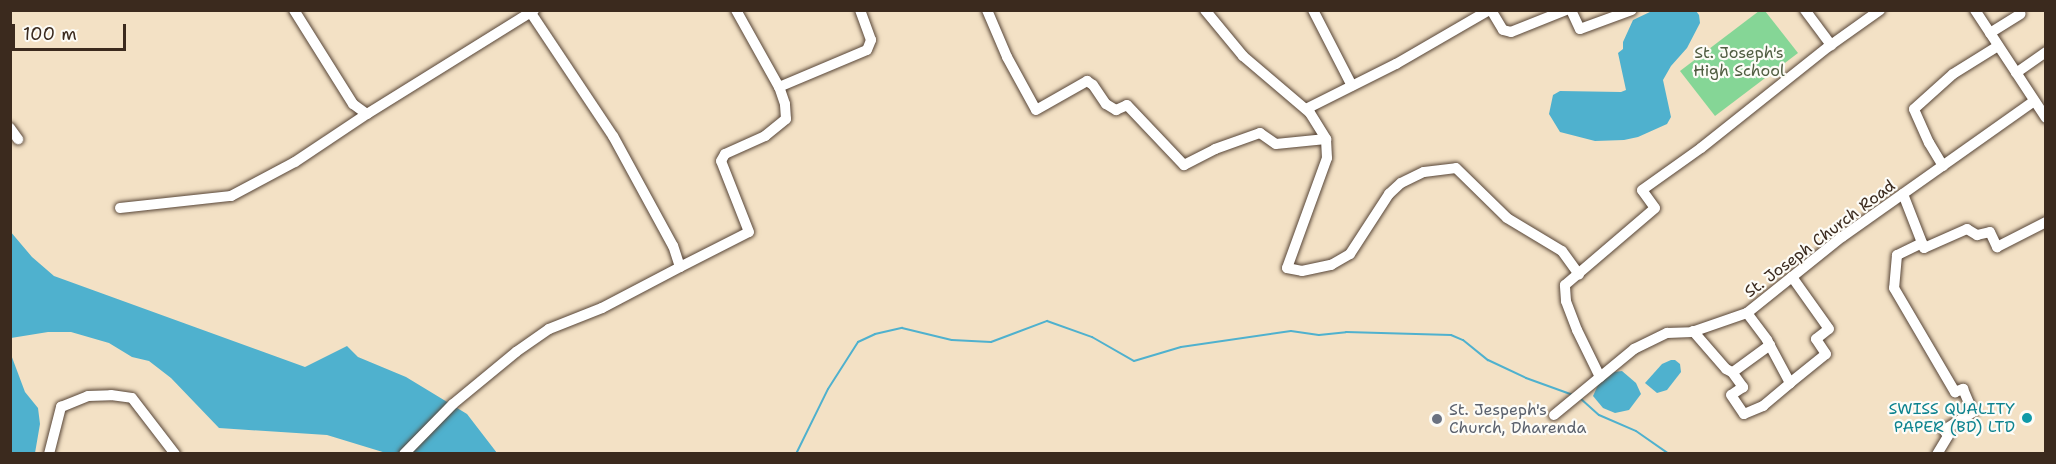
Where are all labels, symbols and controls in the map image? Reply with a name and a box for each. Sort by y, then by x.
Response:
scale bar [15,12,129,50]
text: 100 m [23,22,77,46]
park label: St. Joseph's High School [1693,43,1785,81]
street label: St. Joseph Church Road [1741,176,1899,302]
place label: SWISS QUALITY PAPER (BD) LTD [1888,399,2015,437]
place label: St. Jespeph's Church, Dharenda [1449,400,1586,438]
marker: SWISS QUALITY PAPER (BD) LTD [2020,411,2034,425]
marker: St. Jespeph's Church, Dharenda [1430,412,1444,426]

